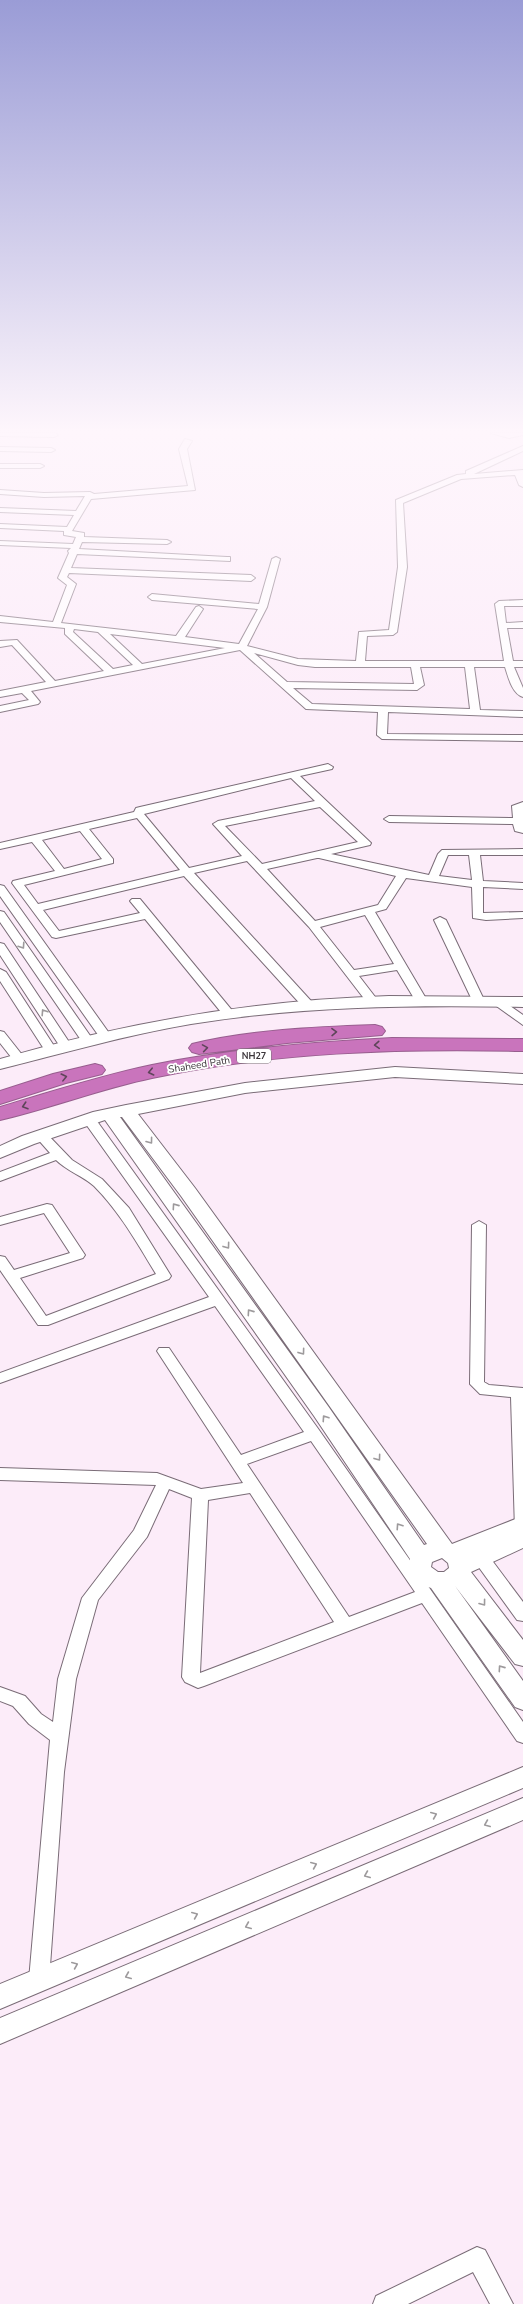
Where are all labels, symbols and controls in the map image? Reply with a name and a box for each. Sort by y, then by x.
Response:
one-way arrow [17,942,25,949]
one-way arrow [41,1009,48,1016]
one-way arrow [331,1028,337,1036]
one-way arrow [374,1041,380,1050]
one-way arrow [202,1044,208,1052]
road number: NH27 [237,1049,271,1063]
street label: Shaheed Path [167,1053,231,1077]
one-way arrow [148,1068,154,1076]
one-way arrow [61,1074,67,1082]
one-way arrow [22,1101,29,1110]
one-way arrow [145,1137,152,1144]
one-way arrow [173,1204,180,1211]
one-way arrow [222,1242,230,1249]
one-way arrow [247,1309,255,1316]
one-way arrow [297,1348,305,1355]
one-way arrow [322,1415,330,1422]
one-way arrow [373,1453,380,1460]
one-way arrow [397,1523,404,1530]
one-way arrow [478,1599,485,1606]
one-way arrow [499,1666,506,1673]
one-way arrow [431,1811,438,1819]
one-way arrow [484,1820,491,1828]
one-way arrow [310,1862,318,1870]
one-way arrow [364,1870,372,1878]
one-way arrow [190,1912,198,1920]
one-way arrow [244,1921,251,1929]
one-way arrow [71,1962,78,1970]
one-way arrow [125,1972,132,1980]

